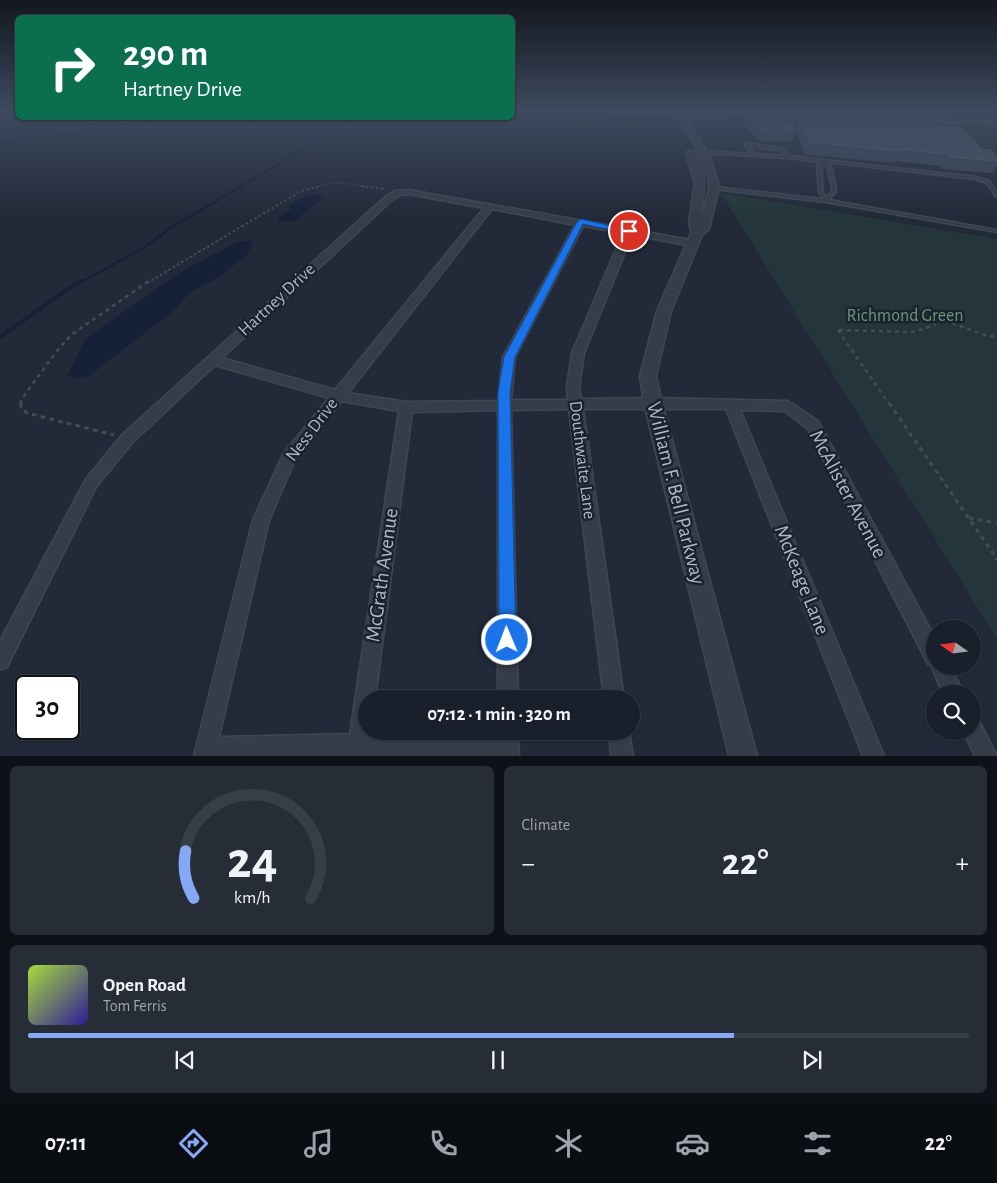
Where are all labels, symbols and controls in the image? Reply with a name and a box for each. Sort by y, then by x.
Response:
icon: right [40,35,105,100]
text: 290 m [123,37,208,72]
text: Hartney Drive [123,78,242,100]
pin [608,210,650,252]
icon: arrive [615,217,643,245]
street label: Hartney Drive [235,260,319,340]
park label: Richmond Green [846,307,964,325]
street label: Ness Drive [283,395,341,465]
street label: Douthwaite Lane [566,400,598,520]
street label: William F. Bell Parkway [643,400,709,586]
street label: McAlister Avenue [805,426,891,562]
street label: McGrath Avenue [362,507,402,643]
street label: McKeage Lane [771,522,833,638]
position arrow [480,613,532,665]
north arrow [926,620,981,675]
map controls [926,620,981,740]
speed limit sign: 30 [15,675,80,740]
button: search [926,685,981,740]
text: 07:12 · 1 min · 320 m [427,705,571,724]
text: Climate [522,817,570,833]
text: 24 [226,835,277,887]
text: 22° [722,844,769,882]
text: − [522,850,535,878]
text: + [956,850,969,878]
text: km/h [233,889,270,907]
text: Open Road [103,976,186,995]
text: Tom Ferris [103,998,167,1014]
icon: previous [171,1046,199,1074]
icon: pause [484,1046,512,1074]
icon: next [798,1046,826,1074]
icon: directions [176,1126,211,1161]
icon: music [301,1126,336,1161]
icon: phone [426,1126,461,1161]
icon: climate [551,1126,586,1161]
icon: car [675,1126,710,1161]
icon: filters [800,1126,835,1161]
text: 07:11 [45,1132,87,1154]
text: 22° [925,1132,952,1154]

